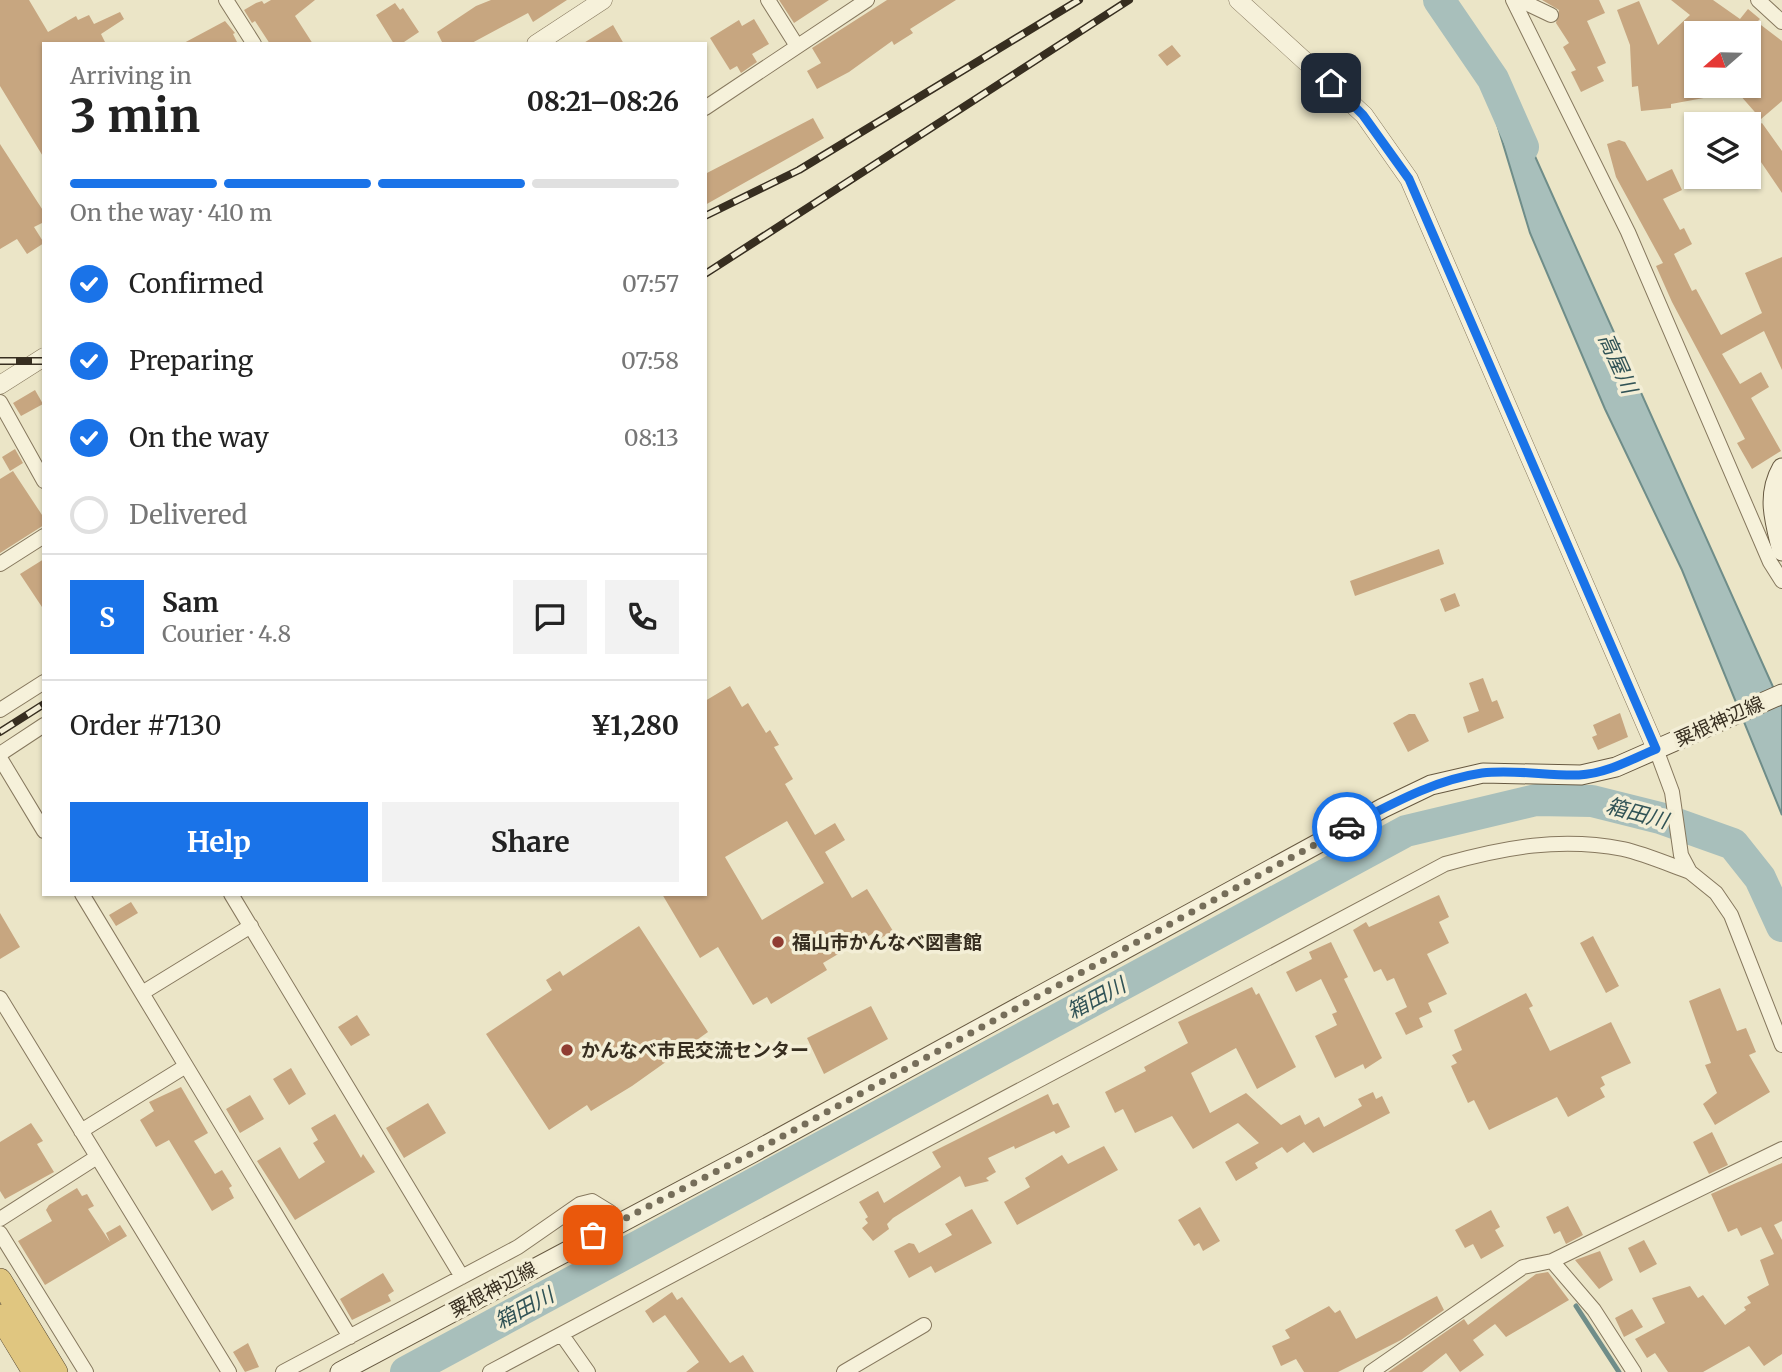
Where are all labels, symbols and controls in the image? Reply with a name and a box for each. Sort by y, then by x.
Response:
north arrow [1684,21,1760,98]
map controls [1684,21,1761,189]
pin [1301,53,1361,113]
text: Arriving in [70,61,192,90]
icon: home [1312,64,1350,102]
text: 08:21–08:26 [527,85,679,118]
text: 3 min [70,87,200,145]
button: layers [1684,112,1761,189]
text: On the way · 410 m [70,198,272,227]
icon: check [70,265,108,303]
text: Confirmed [129,267,264,300]
text: 07:57 [622,269,679,298]
water label: 高屋川 [1593,329,1644,399]
icon: check [70,342,108,380]
text: Preparing [129,344,253,377]
text: 07:58 [621,346,679,375]
icon: check [70,419,108,457]
text: On the way [129,421,269,454]
text: 08:13 [624,423,679,452]
text: Delivered [129,498,248,531]
button: chat [513,580,587,654]
button: phone [605,580,679,654]
text: Sam [162,586,219,619]
text: S [99,601,115,634]
text: Courier · 4.8 [162,619,291,648]
street label: 粟根神辺線 [1671,691,1767,751]
text: Order #7130 [70,709,221,742]
text: ¥1,280 [591,709,679,742]
courier [1312,792,1382,862]
water label: 箱田川 [1603,792,1673,835]
button: Help [70,802,368,882]
button: Share [382,802,679,882]
icon: car [1328,808,1366,846]
place label: 福山市かんなべ図書館 [792,930,982,954]
marker: 福山市かんなべ図書館 [770,934,786,950]
water label: 箱田川 [1062,970,1132,1025]
place label: かんなべ市民交流センター [581,1038,809,1062]
marker: かんなべ市民交流センター [559,1042,575,1058]
pin [563,1205,623,1265]
icon: bag [574,1216,612,1254]
street label: 粟根神辺線 [445,1256,541,1322]
water label: 箱田川 [490,1280,560,1335]

